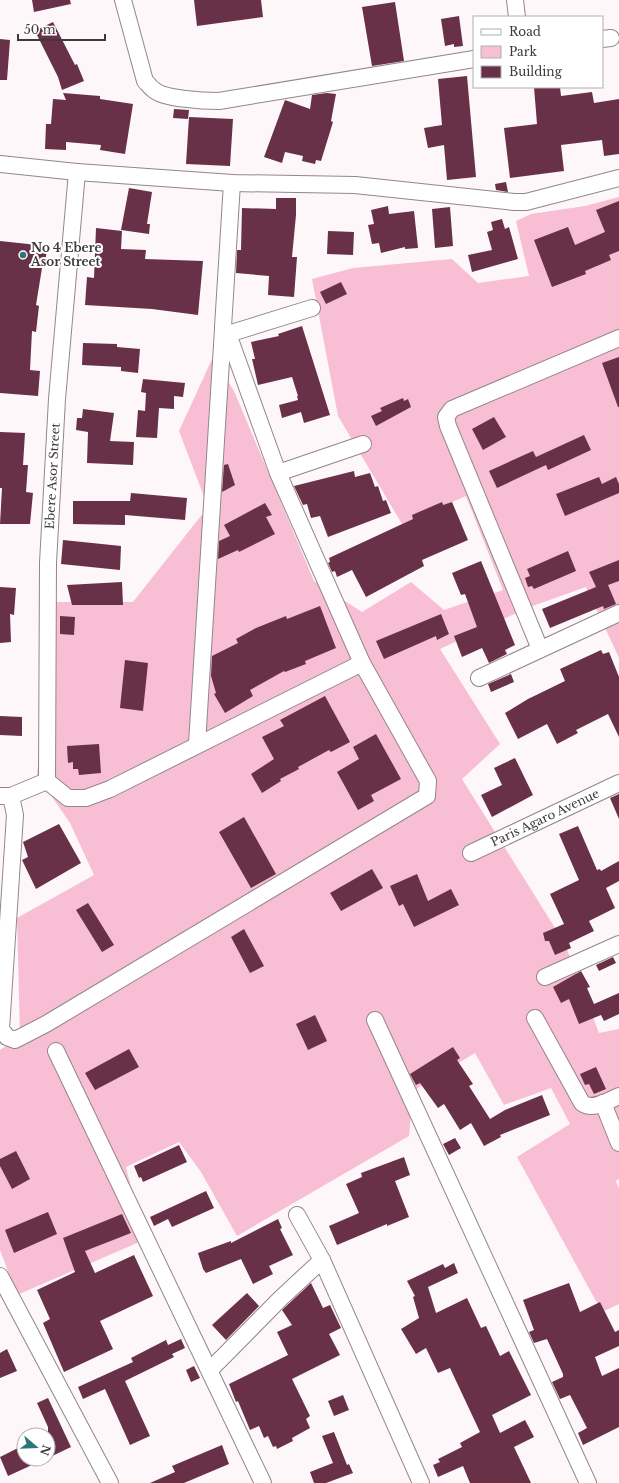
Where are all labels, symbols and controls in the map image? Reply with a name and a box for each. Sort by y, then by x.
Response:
scale bar [18,16,105,42]
legend [473,16,603,88]
text: 50 m [24,22,56,37]
text: Road [509,24,541,39]
text: Park [509,44,537,59]
text: Building [509,64,563,79]
place label: No 4 Ebere Asor Street [30,240,101,269]
marker: No 4 Ebere Asor Street [18,250,28,260]
street label: Ebere Asor Street [42,422,63,530]
street label: Paris Agaro Avenue [488,785,602,850]
north arrow [16,1427,56,1467]
text: N [37,1443,54,1458]

